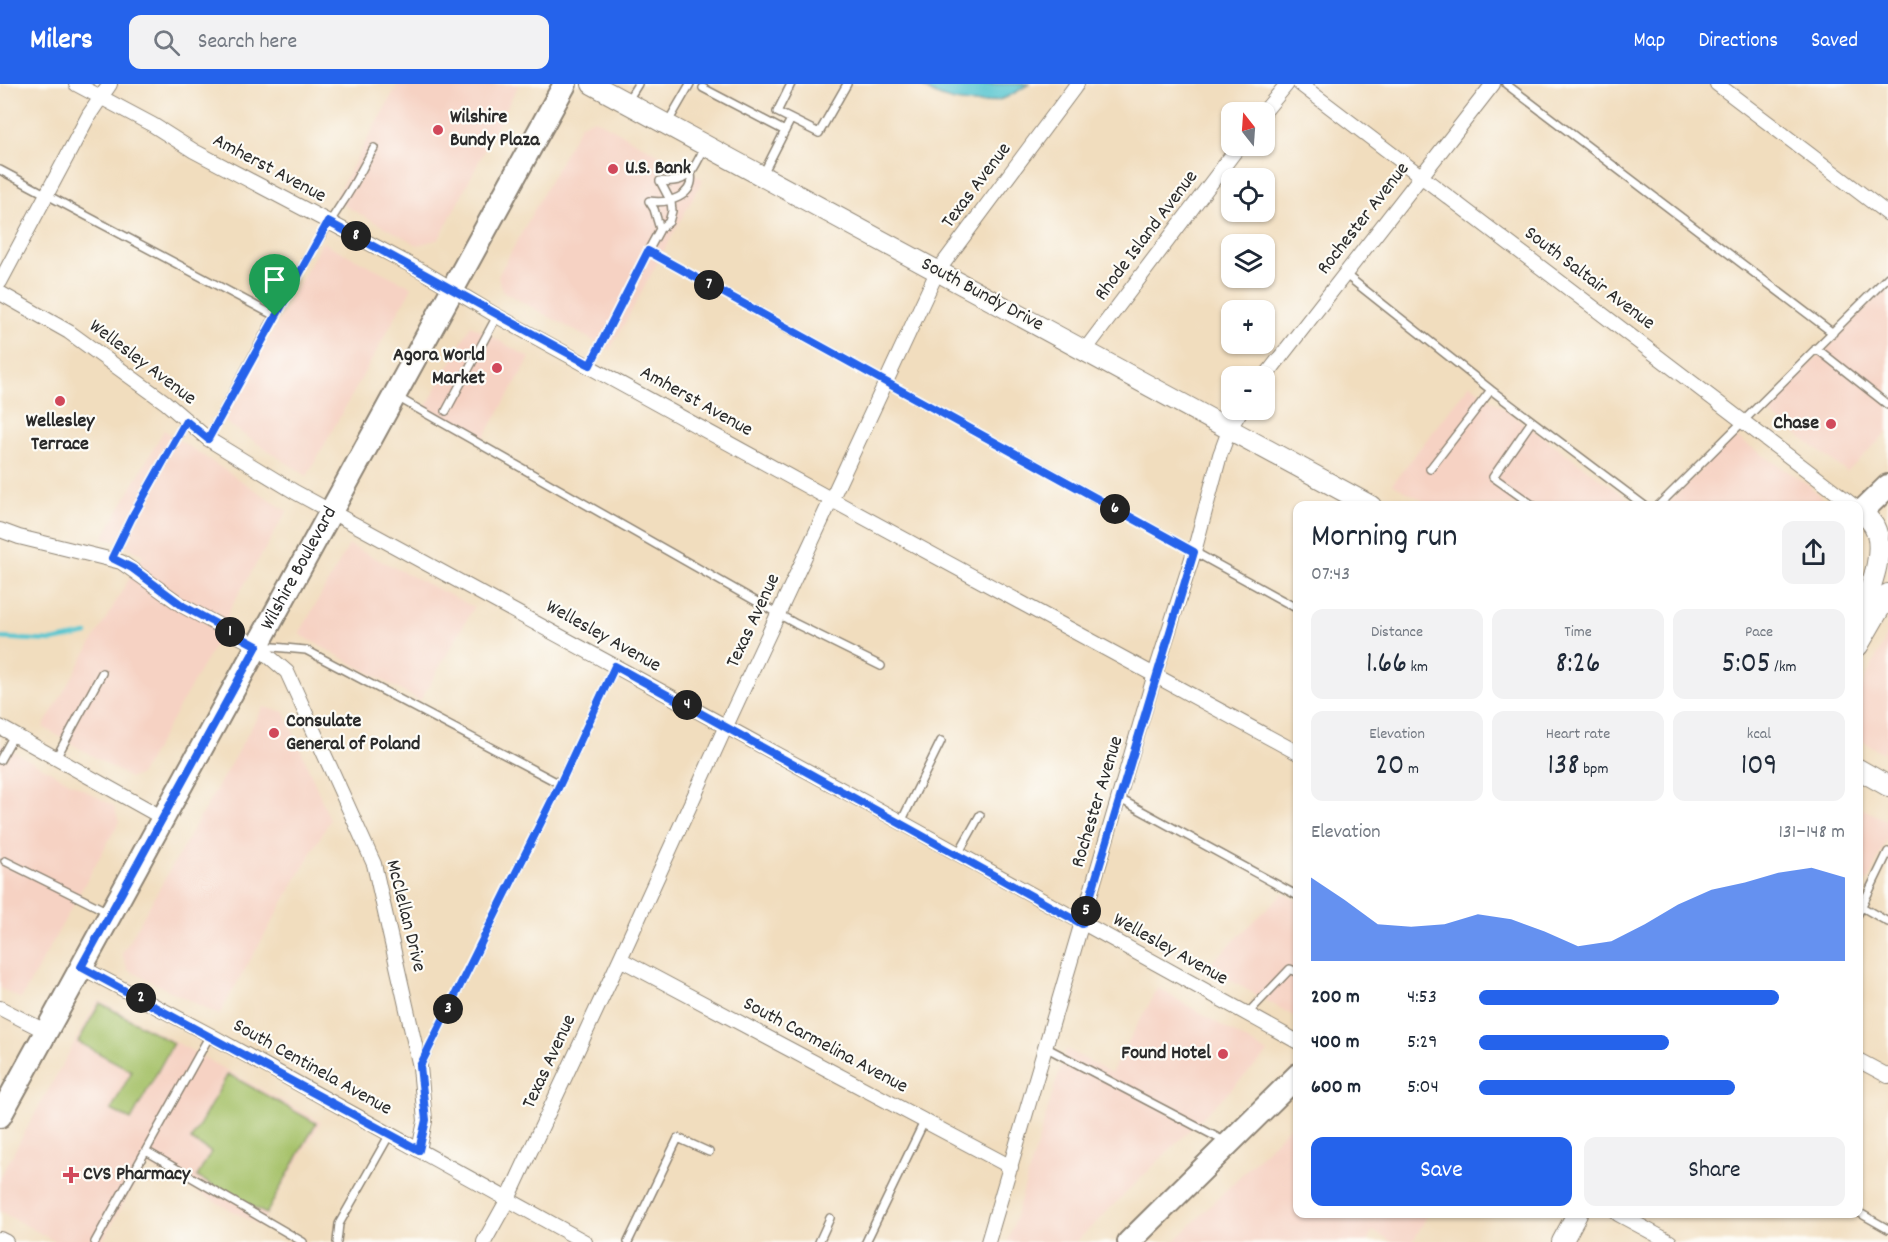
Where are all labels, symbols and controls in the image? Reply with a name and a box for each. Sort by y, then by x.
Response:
search box [129,15,549,69]
text: Milers [30,22,93,62]
icon: search [150,26,183,59]
text: Search here [198,27,297,58]
text: Map [1634,27,1665,57]
text: Directions [1698,27,1778,57]
text: Saved [1811,27,1858,57]
north arrow [1221,102,1275,156]
map controls [1221,102,1275,420]
place label: Wilshire Bundy Plaza [450,104,540,155]
marker: Wilshire Bundy Plaza [431,123,445,137]
street label: Amherst Avenue [207,127,331,211]
street label: Texas Avenue [935,137,1019,235]
place label: U.S. Bank [625,155,691,183]
street label: Rochester Avenue [1311,157,1417,281]
marker: U.S. Bank [606,162,620,176]
street label: Rhode Island Avenue [1089,165,1206,307]
button: locate [1221,168,1275,222]
street label: South Saltair Avenue [1518,220,1661,338]
pin: 8 [341,221,371,251]
text: 8 [353,224,359,247]
button: layers [1221,234,1275,288]
street label: South Bundy Drive [916,251,1049,339]
pin [249,254,300,316]
icon: arrive [258,263,291,296]
pin: 7 [694,270,724,300]
text: 7 [706,273,712,296]
button: + [1221,300,1275,354]
street label: Wellesley Avenue [82,313,202,413]
place label: Agora World Market [393,342,486,393]
street label: Amherst Avenue [634,359,758,445]
marker: Agora World Market [490,361,504,375]
button: − [1221,366,1275,420]
marker: Wellesley Terrace [53,394,67,408]
place label: Wellesley Terrace [26,408,95,459]
place label: Chase [1773,410,1819,438]
marker: Chase [1824,417,1838,431]
pin: 6 [1100,494,1130,524]
text: 6 [1111,497,1119,520]
street label: Wilshire Boulevard [254,502,345,636]
text: Morning run [1311,515,1458,562]
button: share [1782,521,1845,584]
text: 07:43 [1311,561,1350,589]
street label: Texas Avenue [720,569,788,673]
street label: Wellesley Avenue [540,594,666,680]
pin: 1 [215,617,245,647]
text: 1 [228,620,232,643]
text: Distance [1371,621,1423,644]
text: Time [1564,621,1592,644]
text: Pace [1745,621,1773,644]
text: 1.66 [1366,644,1407,687]
text: 8:26 [1556,644,1600,687]
text: 5:05 [1722,644,1771,687]
text: km [1407,656,1428,679]
text: /km [1771,656,1796,679]
pin: 4 [672,690,702,720]
text: 4 [684,693,690,716]
place label: Consulate General of Poland [286,708,420,759]
text: Elevation [1369,723,1425,746]
text: Heart rate [1546,723,1610,746]
text: kcal [1747,723,1771,746]
marker: Consulate General of Poland [267,726,281,740]
street label: Rochester Avenue [1065,733,1131,871]
text: 20 [1375,746,1404,789]
text: 138 [1548,746,1579,789]
text: 109 [1741,746,1777,789]
text: m [1404,758,1419,781]
text: bpm [1579,758,1608,781]
text: Elevation [1311,819,1381,847]
text: 131–148 m [1778,819,1845,847]
street label: McClellan Drive [378,857,432,975]
pin: 5 [1071,896,1101,926]
text: 5 [1082,899,1090,922]
street label: Wellesley Avenue [1107,907,1233,993]
pin: 2 [126,983,156,1013]
text: 200 m [1311,984,1360,1012]
text: 4:53 [1407,984,1437,1012]
text: 2 [138,986,145,1009]
street label: South Carmelina Avenue [738,991,913,1101]
pin: 3 [433,994,463,1024]
text: 3 [444,997,452,1020]
street label: Texas Avenue [516,1010,584,1114]
street label: South Centinela Avenue [227,1013,397,1123]
text: 400 m [1311,1029,1359,1057]
text: 5:29 [1407,1029,1437,1057]
place label: Found Hotel [1121,1040,1211,1068]
marker: Found Hotel [1216,1047,1230,1061]
text: 600 m [1311,1074,1361,1102]
text: 5:04 [1407,1074,1439,1102]
button: Save [1311,1137,1572,1206]
button: Share [1584,1137,1845,1206]
place label: CVS Pharmacy [83,1161,191,1189]
marker: CVS Pharmacy [64,1168,78,1182]

